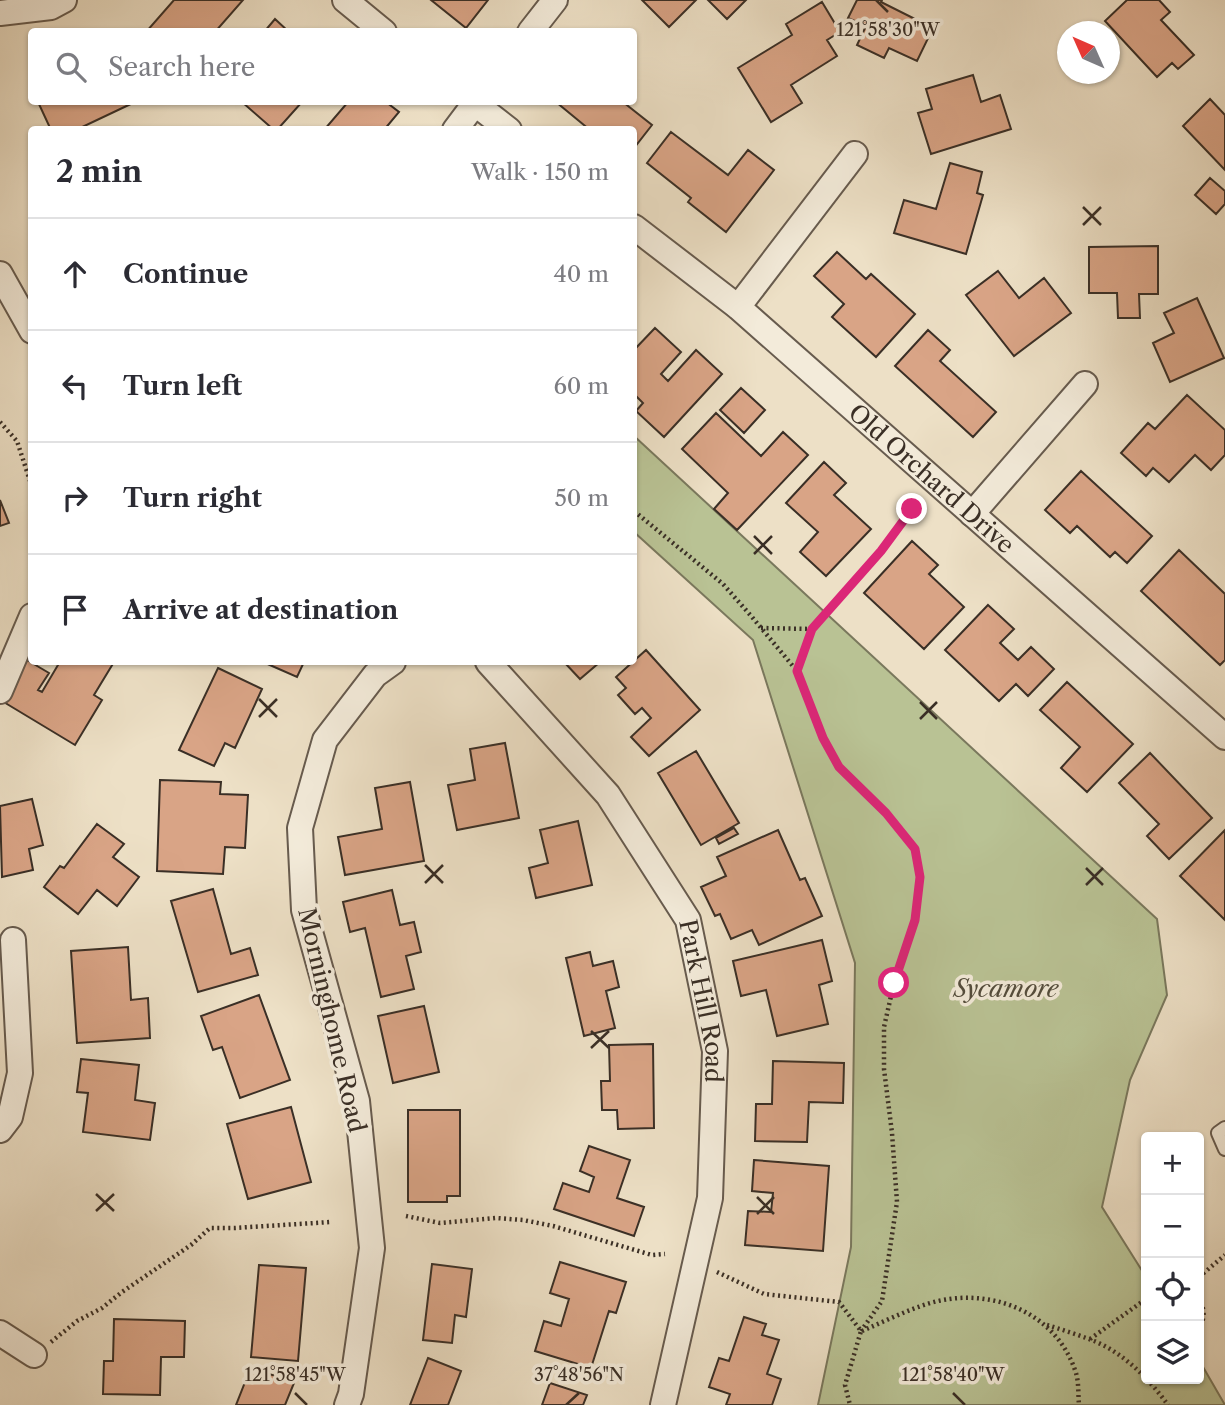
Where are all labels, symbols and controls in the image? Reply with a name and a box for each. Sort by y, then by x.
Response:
text: 121°58'30"W [836,19,941,41]
north arrow [1057,21,1120,84]
search box [28,28,637,105]
icon: search [52,48,90,86]
text: Search here [108,51,255,83]
text: 2 min [56,153,142,190]
text: Walk · 150 m [471,158,609,186]
icon: ahead [56,255,94,293]
text: Continue [123,258,248,290]
text: 40 m [554,260,609,288]
icon: left [56,367,94,405]
text: Turn left [123,370,242,402]
text: 60 m [553,372,609,400]
street label: Old Orchard Drive [843,398,1021,559]
icon: right [56,479,94,517]
text: Turn right [123,482,262,514]
text: 50 m [554,484,609,512]
route end [896,493,927,524]
icon: arrive [56,591,94,629]
text: Arrive at destination [123,594,398,626]
street label: Morninghome Road [292,905,372,1136]
street label: Park Hill Road [674,917,730,1084]
route start [878,967,909,998]
park label: Sycamore [952,974,1060,1003]
map controls [1141,1132,1204,1384]
button: + [1141,1132,1204,1195]
button: − [1141,1195,1204,1258]
button: locate [1141,1258,1204,1321]
button: layers [1141,1321,1204,1384]
text: 121°58'45"W [244,1364,347,1386]
text: 37°48'56"N [534,1364,624,1386]
text: 121°58'40"W [902,1364,1006,1386]

